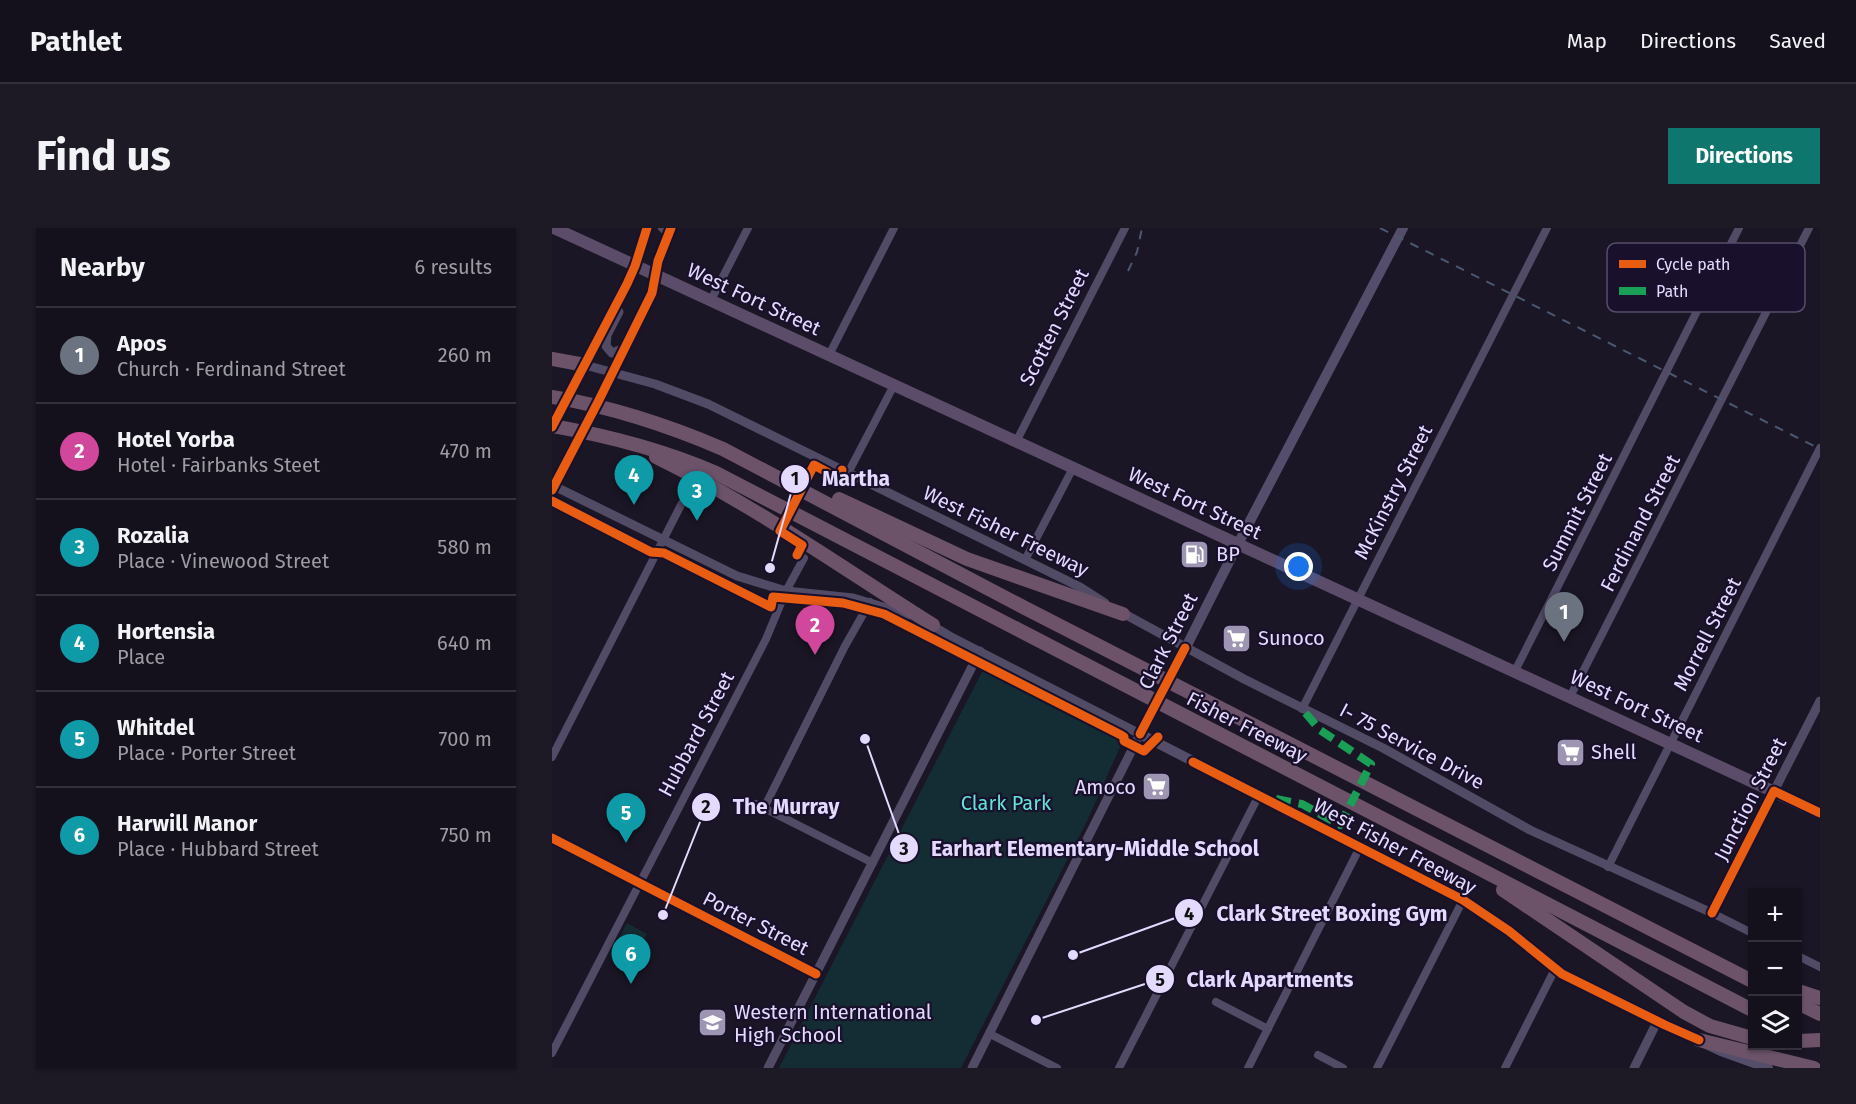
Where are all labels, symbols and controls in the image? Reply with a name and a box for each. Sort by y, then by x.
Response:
text: Pathlet [30,25,122,58]
text: Map [1567,28,1607,54]
text: Directions [1640,28,1736,54]
text: Saved [1769,28,1826,54]
button: Directions [1668,128,1820,184]
text: Find us [36,131,171,181]
legend [1607,243,1805,312]
text: Nearby [60,252,145,283]
text: 6 results [415,255,492,279]
text: Cycle path [1656,255,1730,274]
street label: West Fort Street [683,258,825,341]
street label: Scotten Street [1014,264,1094,390]
text: Path [1656,282,1688,301]
text: Apos [117,330,167,357]
text: 1 [75,343,84,367]
text: 260 m [438,343,492,367]
text: Church · Ferdinand Street [117,357,346,381]
street label: McKinstry Street [1349,420,1438,563]
text: Hotel Yorba [117,426,235,453]
text: 2 [74,439,85,463]
text: 470 m [440,439,492,463]
street label: Summit Street [1537,448,1617,575]
street label: Ferdinand Street [1595,450,1685,596]
text: Hotel · Fairbanks Steet [117,453,320,477]
pin: 4 [614,456,653,505]
callout: Martha [780,460,903,499]
street label: West Fort Street [1124,462,1266,545]
text: Martha [822,466,890,492]
text: 1 [791,468,799,490]
pin: 3 [678,472,716,521]
street label: West Fisher Freeway [919,480,1093,582]
text: Rozalia [117,522,189,549]
text: 3 [74,535,85,559]
text: 580 m [437,535,492,559]
fuel station icon: BP [1179,538,1211,570]
place label: BP [1216,542,1240,566]
text: Place · Vinewood Street [117,549,329,573]
your location [1284,552,1313,581]
street label: Morrell Street [1668,573,1746,695]
street label: Clark Street [1133,588,1203,693]
pin: 1 [1544,592,1584,642]
pin: 2 [796,606,834,655]
text: Hortensia [117,618,215,645]
supermarket icon: Sunoco [1221,622,1253,654]
place label: Sunoco [1258,626,1325,650]
text: 4 [74,631,85,655]
text: 640 m [437,631,492,655]
text: Place [117,645,165,669]
street label: West Fort Street [1566,665,1708,748]
street label: Hubbard Street [653,667,739,801]
street label: Fisher Freeway [1183,686,1312,768]
street label: I- 75 Service Drive [1336,698,1488,794]
text: Whitdel [117,714,195,741]
text: 5 [74,727,85,751]
text: 700 m [439,727,492,751]
street label: Junction Street [1709,733,1792,865]
supermarket icon: Shell [1554,736,1586,768]
place label: Shell [1591,740,1636,764]
text: Place · Porter Street [117,741,296,765]
supermarket icon: Amoco [1141,771,1173,803]
place label: Amoco [1075,775,1136,799]
callout: The Murray [691,787,852,826]
park label: Clark Park [961,791,1052,815]
street label: West Fisher Freeway [1309,793,1481,899]
pin: 5 [606,794,646,843]
text: The Murray [733,794,839,820]
text: 2 [701,796,711,818]
text: Harwill Manor [117,810,257,837]
text: 6 [74,823,85,847]
text: 750 m [440,823,492,847]
callout: Earhart Elementary-Middle School [889,829,1271,868]
text: Earhart Elementary-Middle School [931,836,1260,862]
text: Place · Hubbard Street [117,837,319,861]
text: 3 [898,838,909,860]
street label: Porter Street [699,886,814,960]
map controls [1748,888,1802,1050]
button: + [1748,888,1802,942]
callout: Clark Street Boxing Gym [1174,894,1459,933]
text: Clark Street Boxing Gym [1216,901,1448,927]
text: 4 [1184,903,1194,925]
pin: 6 [612,934,650,984]
button: − [1748,942,1802,996]
callout: Clark Apartments [1145,960,1366,999]
text: Clark Apartments [1187,967,1353,993]
text: 5 [1155,969,1165,991]
button: layers [1748,996,1802,1050]
place label: Western International High School [734,1000,932,1047]
school or university icon: Western International High School [697,1007,729,1039]

